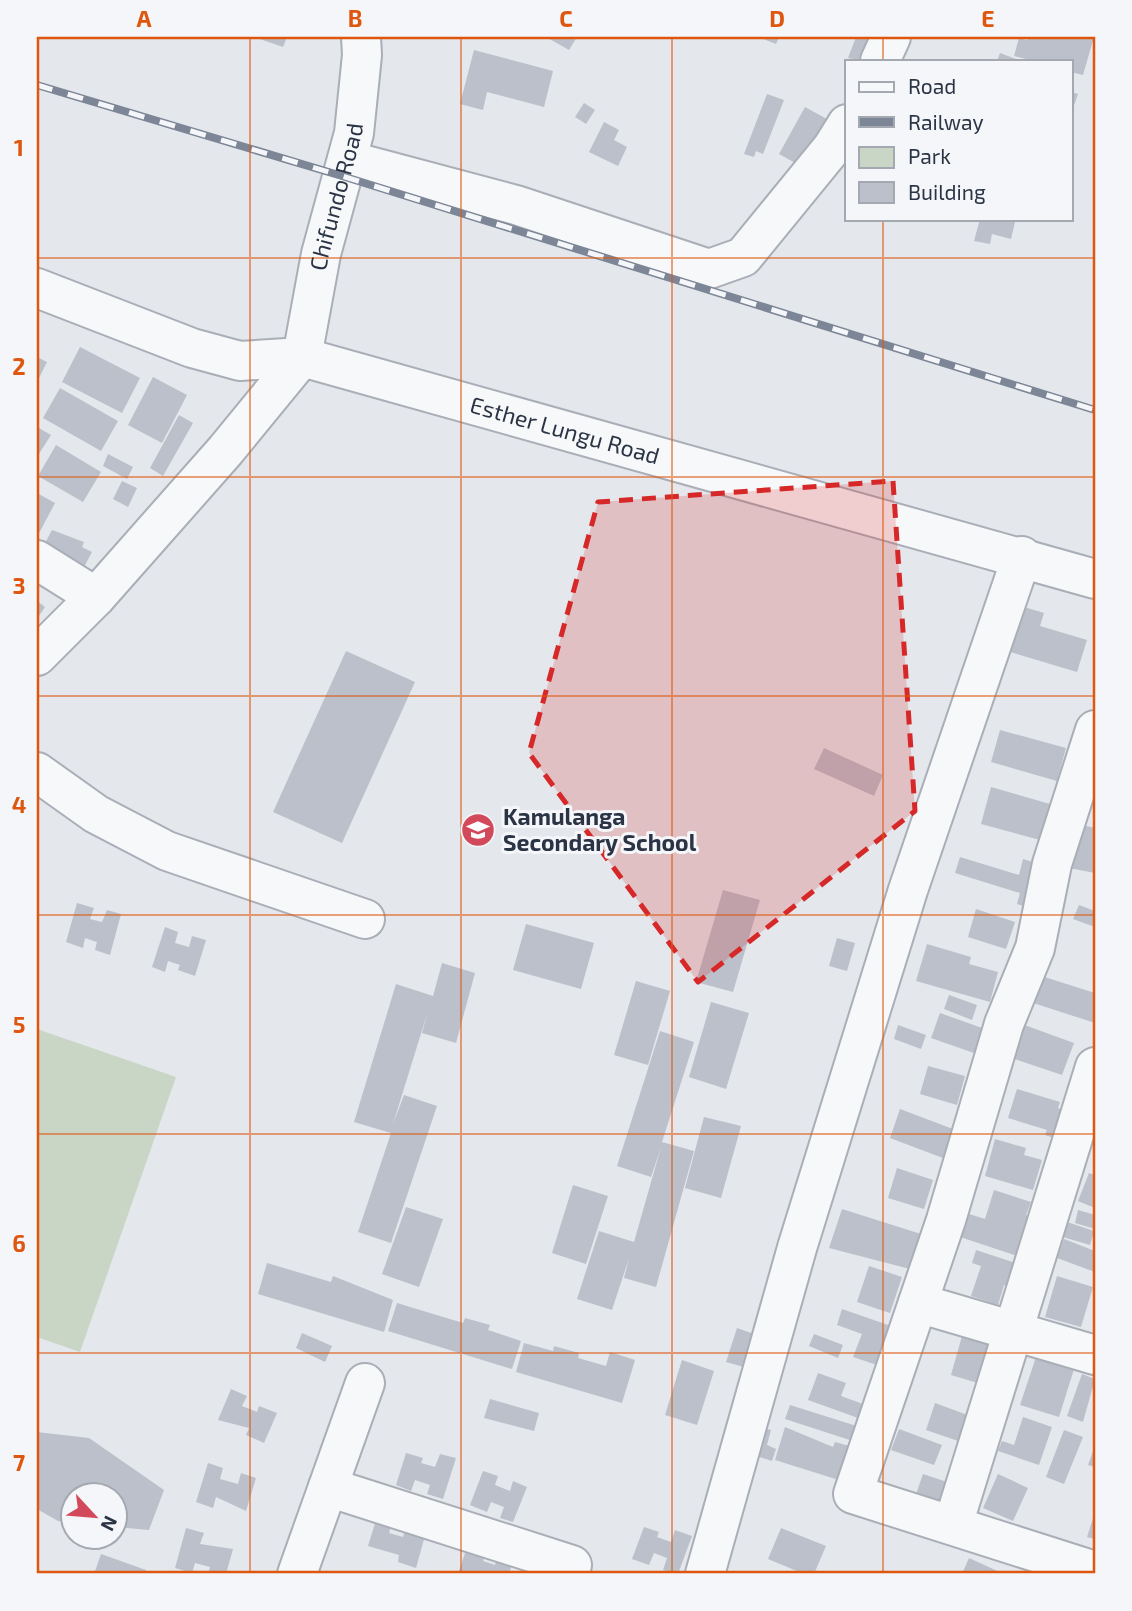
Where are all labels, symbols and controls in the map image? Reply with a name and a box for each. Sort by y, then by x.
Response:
text: A [136,4,152,32]
text: B [348,4,362,32]
text: C [559,4,573,32]
text: D [769,4,785,32]
text: E [981,4,995,32]
legend [845,60,1072,220]
text: Road [908,73,956,98]
text: Railway [908,109,984,134]
street label: Chifundo Road [303,122,368,273]
text: 1 [14,133,24,161]
text: Park [908,143,951,168]
text: Building [908,179,986,204]
text: 2 [12,352,26,380]
street label: Esther Lungu Road [467,390,663,469]
text: 3 [12,571,26,599]
text: 4 [12,790,26,818]
place label: Kamulanga Secondary School [503,802,697,856]
school or university icon: Kamulanga Secondary School [459,811,497,849]
text: 5 [13,1010,25,1038]
text: 6 [12,1229,26,1257]
text: 7 [13,1448,25,1476]
north arrow [60,1482,130,1552]
text: N [96,1512,123,1535]

